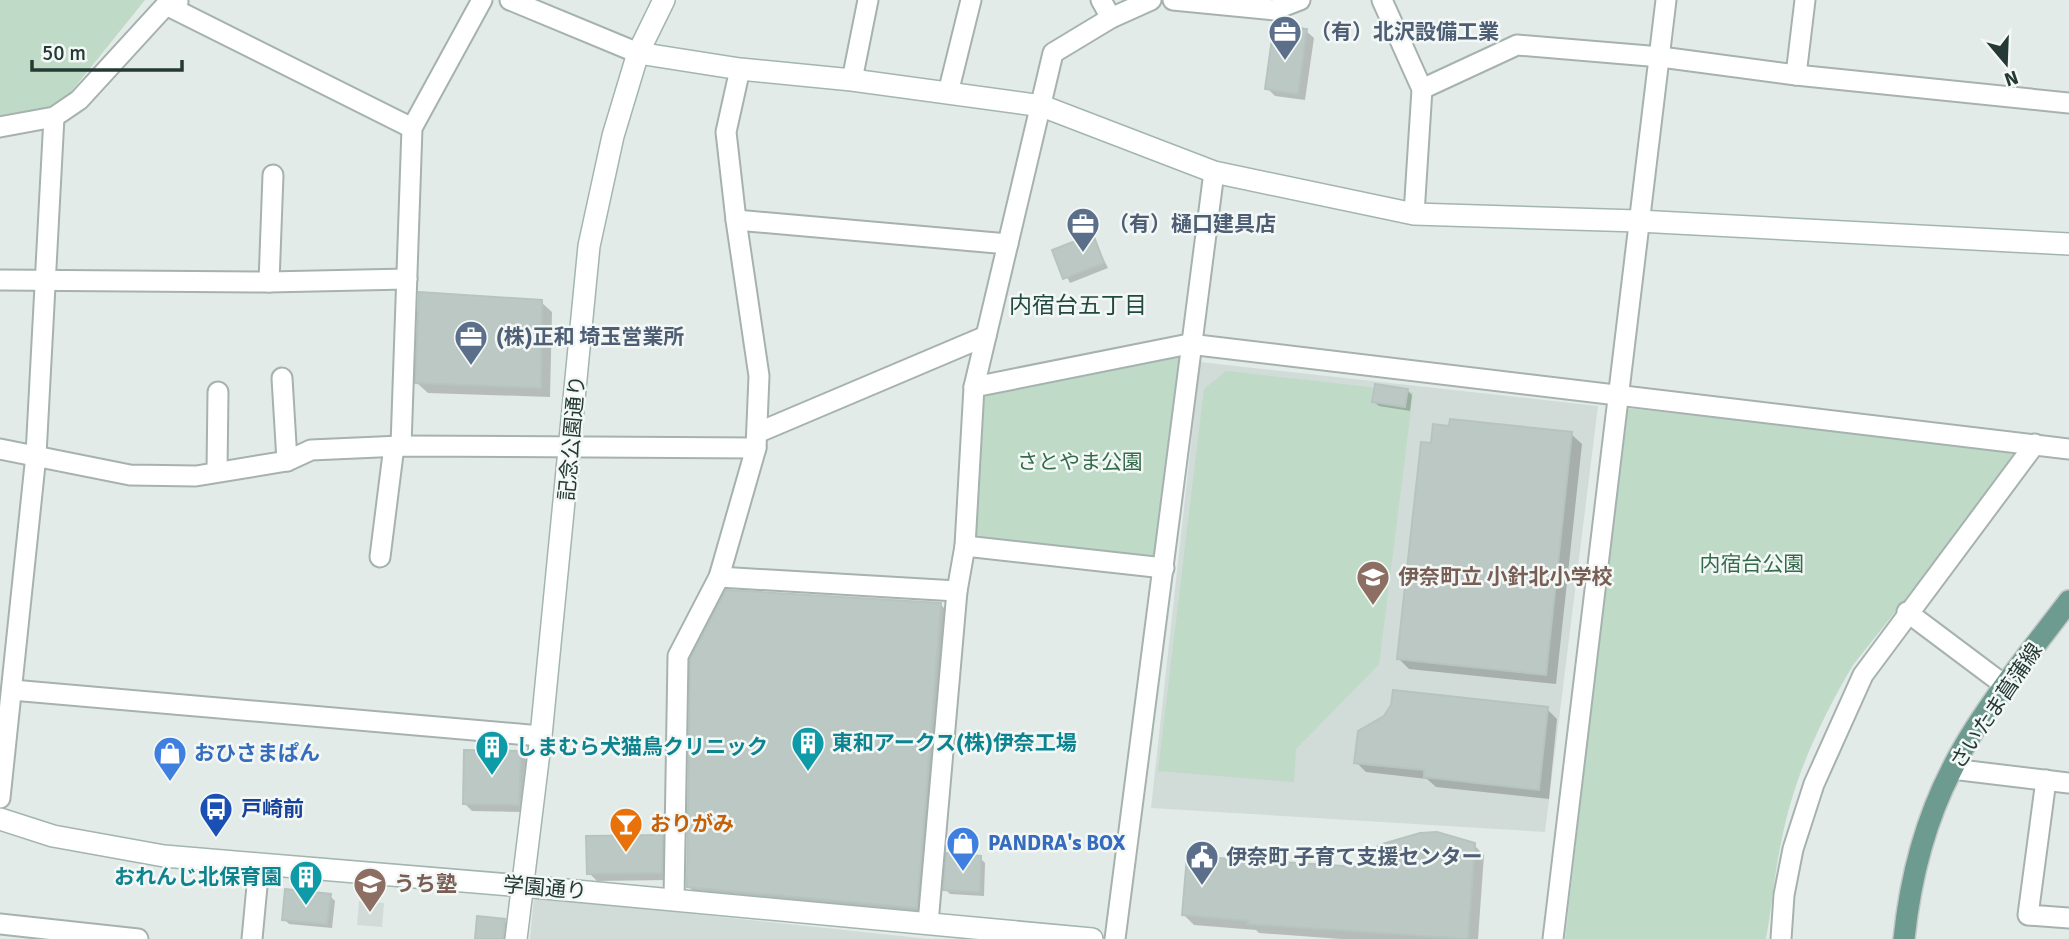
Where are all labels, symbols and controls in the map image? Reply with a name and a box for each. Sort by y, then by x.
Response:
office icon: （有）北沢設備工業 [1266,13,1304,62]
place label: （有）北沢設備工業 [1310,19,1499,45]
scale bar [32,28,182,72]
north arrow [1971,28,2041,98]
text: 50 m [42,40,86,66]
text: N [2001,65,2021,92]
office icon: （有）樋口建具店 [1064,205,1102,254]
place label: （有）樋口建具店 [1108,211,1276,237]
district label: 内宿台五丁目 [1009,291,1147,320]
office icon: (株)正和 埼玉営業所 [452,318,490,367]
place label: (株)正和 埼玉営業所 [496,324,684,350]
street label: 記念公園通り [554,374,590,502]
park label: さとやま公園 [1017,449,1143,475]
park label: 内宿台公園 [1700,551,1805,577]
school or university icon: 伊奈町立 小針北小学校 [1354,558,1392,607]
place label: 伊奈町立 小針北小学校 [1398,564,1613,590]
street label: さいたま菖蒲線 [1944,638,2048,774]
building icon: 東和アークス(株)伊奈工場 [789,724,827,773]
building icon: しまむら犬猫鳥クリニック [473,728,511,777]
place label: 東和アークス(株)伊奈工場 [832,730,1077,756]
shop icon: おひさまぱん [151,734,189,783]
place label: しまむら犬猫鳥クリニック [516,734,768,760]
place label: おひさまぱん [194,740,320,766]
bus stop icon: 戸崎前 [197,790,235,839]
place label: 戸崎前 [241,796,304,822]
bar icon: おりがみ [607,805,645,854]
place label: おりがみ [650,811,734,837]
shop icon: PANDRA's BOX [944,824,982,873]
place label: PANDRA's BOX [988,830,1126,856]
public building icon: 伊奈町 子育て支援センター [1183,838,1221,887]
place label: 伊奈町 子育て支援センター [1226,844,1483,870]
building icon: おれんじ北保育園 [287,858,325,907]
place label: おれんじ北保育園 [114,864,282,890]
school or university icon: うち塾 [351,865,389,914]
place label: うち塾 [394,871,457,897]
street label: 学園通り [502,871,588,905]

